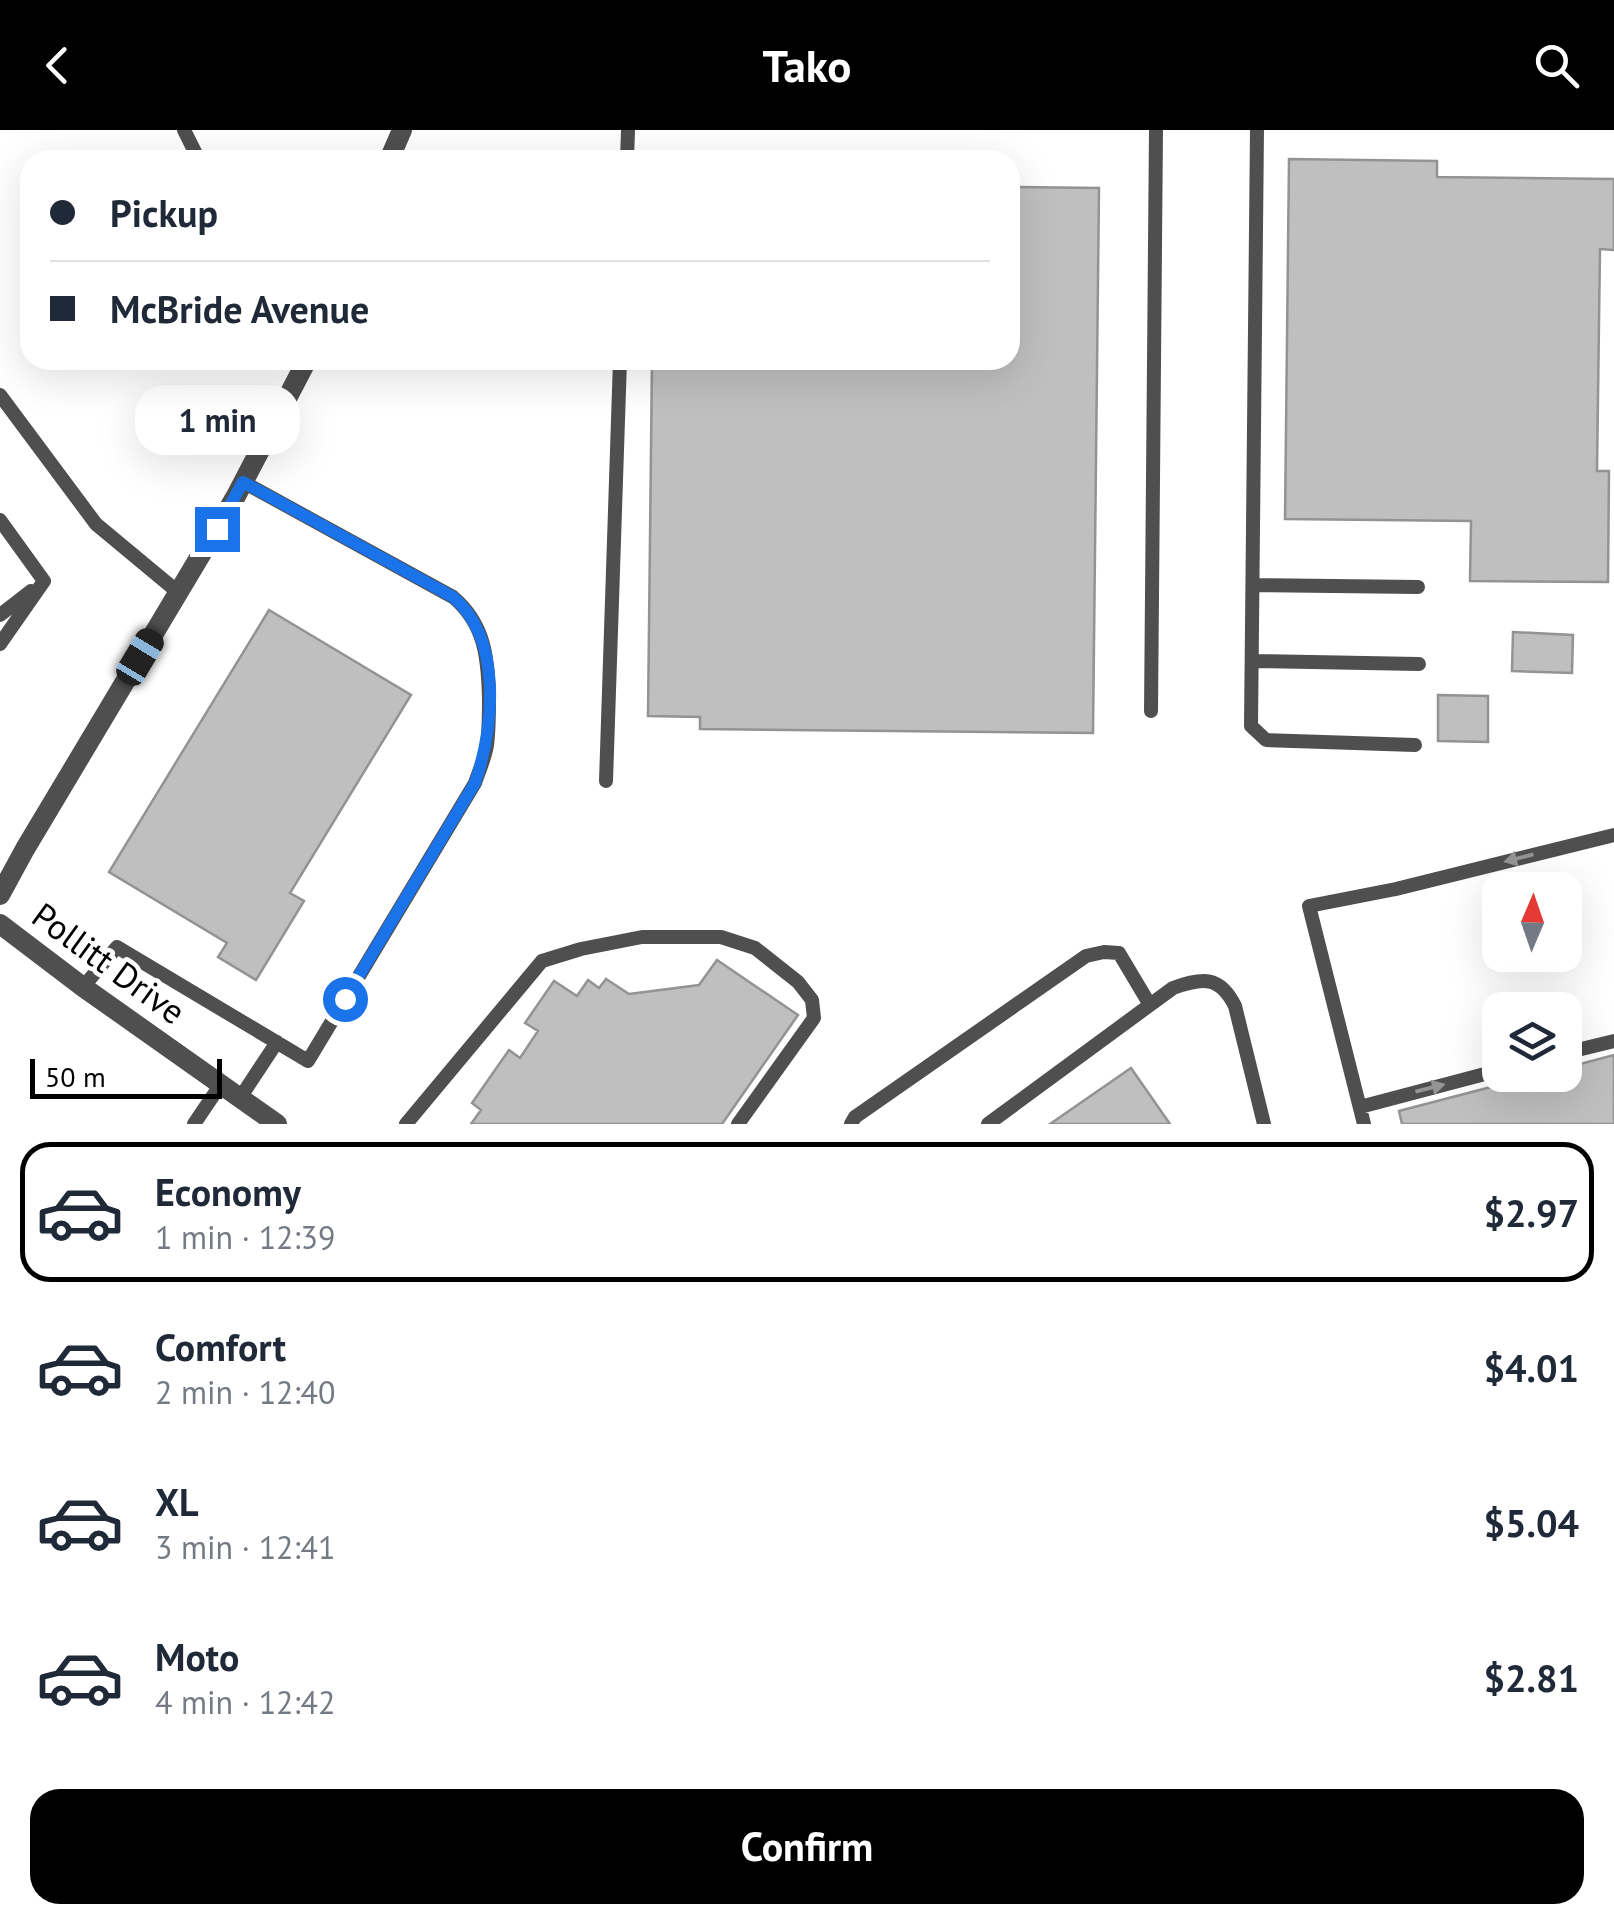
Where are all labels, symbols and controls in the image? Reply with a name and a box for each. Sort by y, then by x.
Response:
text: Tako [763,36,851,94]
icon: back [30,38,85,93]
icon: search [1529,38,1584,93]
text: Pickup [110,188,218,237]
text: McBride Avenue [110,284,369,333]
callout: 1 min [134,384,300,454]
text: 1 min [178,399,257,441]
route end [195,507,240,552]
car [112,624,168,690]
one-way arrow [1503,851,1534,866]
north arrow [1482,872,1582,972]
map controls [1482,872,1582,1092]
street label: Pollitt Drive [23,892,195,1034]
route start [323,977,368,1022]
button: layers [1482,992,1582,1092]
scale bar [30,1054,222,1098]
text: 50 m [45,1058,106,1095]
one-way arrow [1415,1079,1446,1095]
icon: car [35,1167,125,1257]
text: Economy [155,1167,301,1216]
text: $2.97 [1483,1188,1579,1237]
text: 1 min · 12:39 [155,1216,335,1258]
icon: car [35,1322,125,1412]
text: Comfort [155,1322,286,1371]
text: $4.01 [1483,1343,1579,1392]
text: 2 min · 12:40 [155,1371,335,1413]
icon: car [35,1477,125,1567]
text: XL [155,1477,199,1526]
text: $5.04 [1483,1498,1579,1547]
text: 3 min · 12:41 [155,1526,335,1568]
icon: car [35,1632,125,1722]
text: Moto [155,1632,239,1681]
text: $2.81 [1483,1653,1579,1702]
text: 4 min · 12:42 [155,1681,335,1723]
button: Confirm [30,1789,1584,1904]

